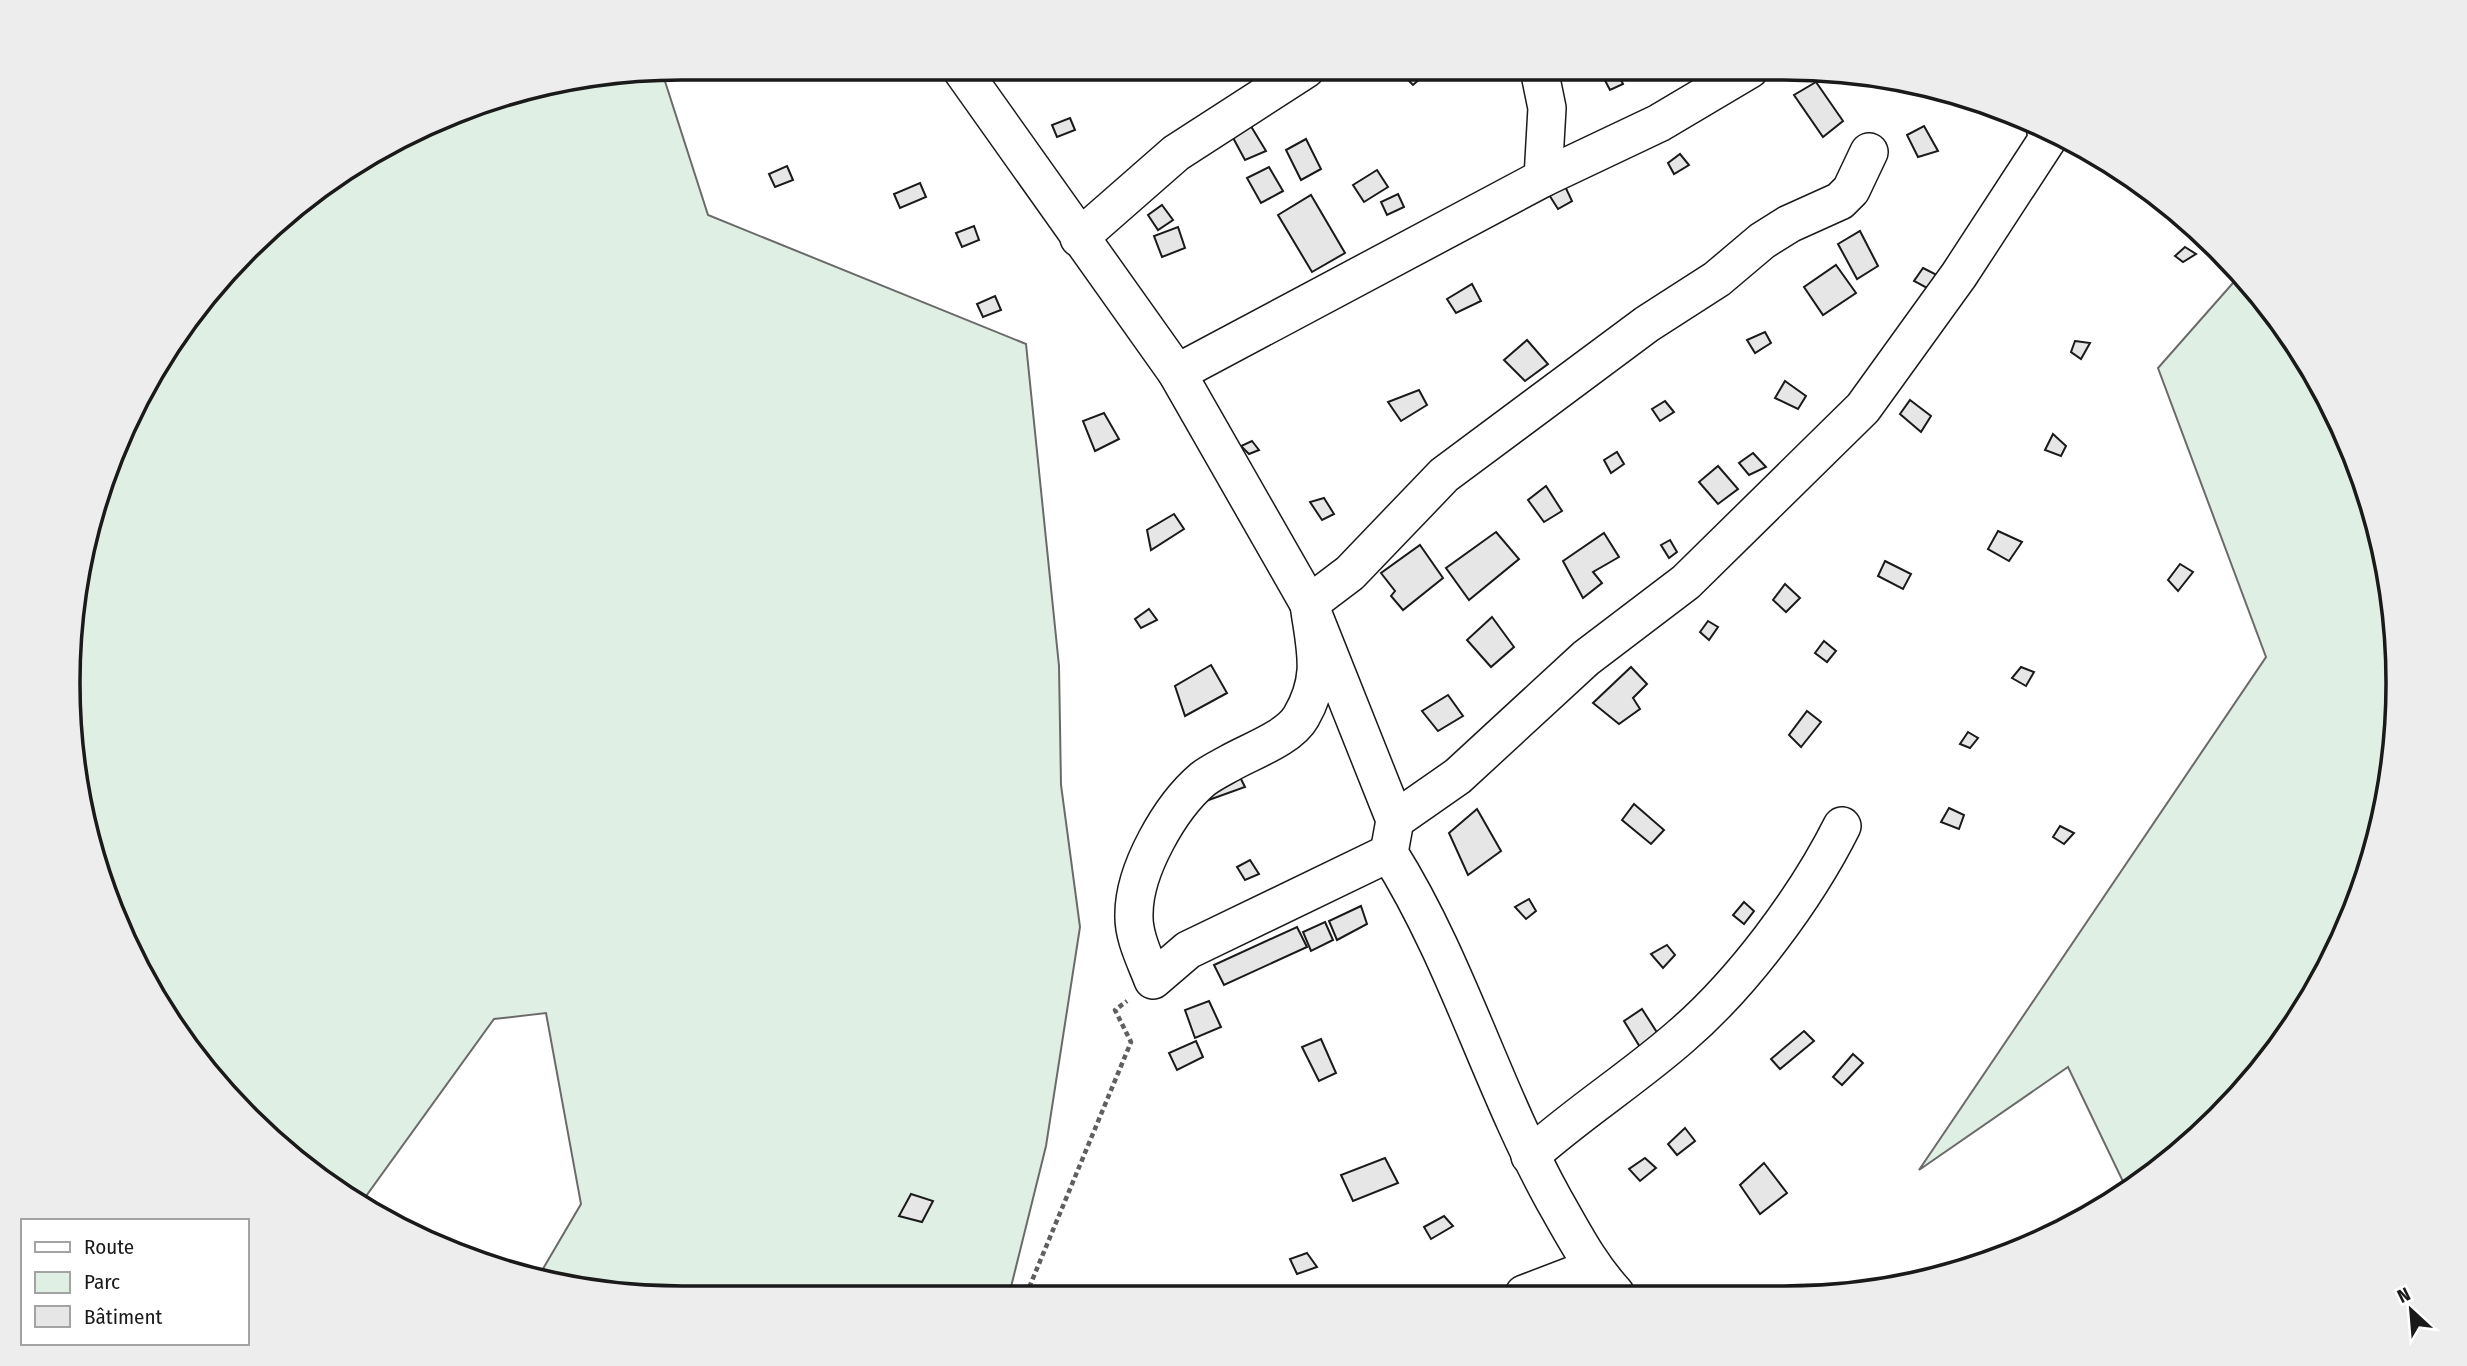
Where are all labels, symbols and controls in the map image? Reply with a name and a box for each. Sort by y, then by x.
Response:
legend [21,1219,248,1345]
text: Route [84,1234,134,1260]
text: Parc [84,1269,120,1295]
north arrow [2376,1275,2446,1345]
text: N [2394,1282,2414,1308]
text: Bâtiment [84,1304,163,1330]

